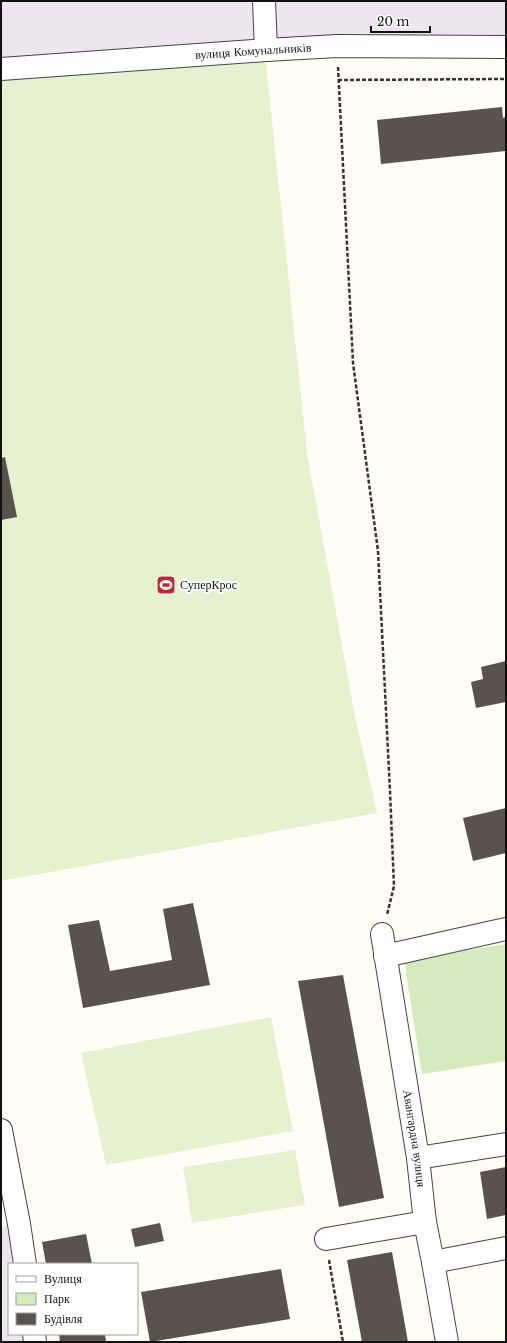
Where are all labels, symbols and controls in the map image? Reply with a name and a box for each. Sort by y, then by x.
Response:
scale bar [371,8,430,34]
text: 20 m [377,14,409,29]
street label: вулиця Комунальників [195,39,312,62]
sports icon: СуперКрос [155,574,177,596]
place label: СуперКрос [180,577,237,592]
street label: Авангардна вулиця [400,1088,429,1188]
legend [8,1263,138,1335]
text: Вулиця [44,1271,82,1286]
text: Парк [44,1291,70,1306]
text: Будівля [44,1311,83,1326]

